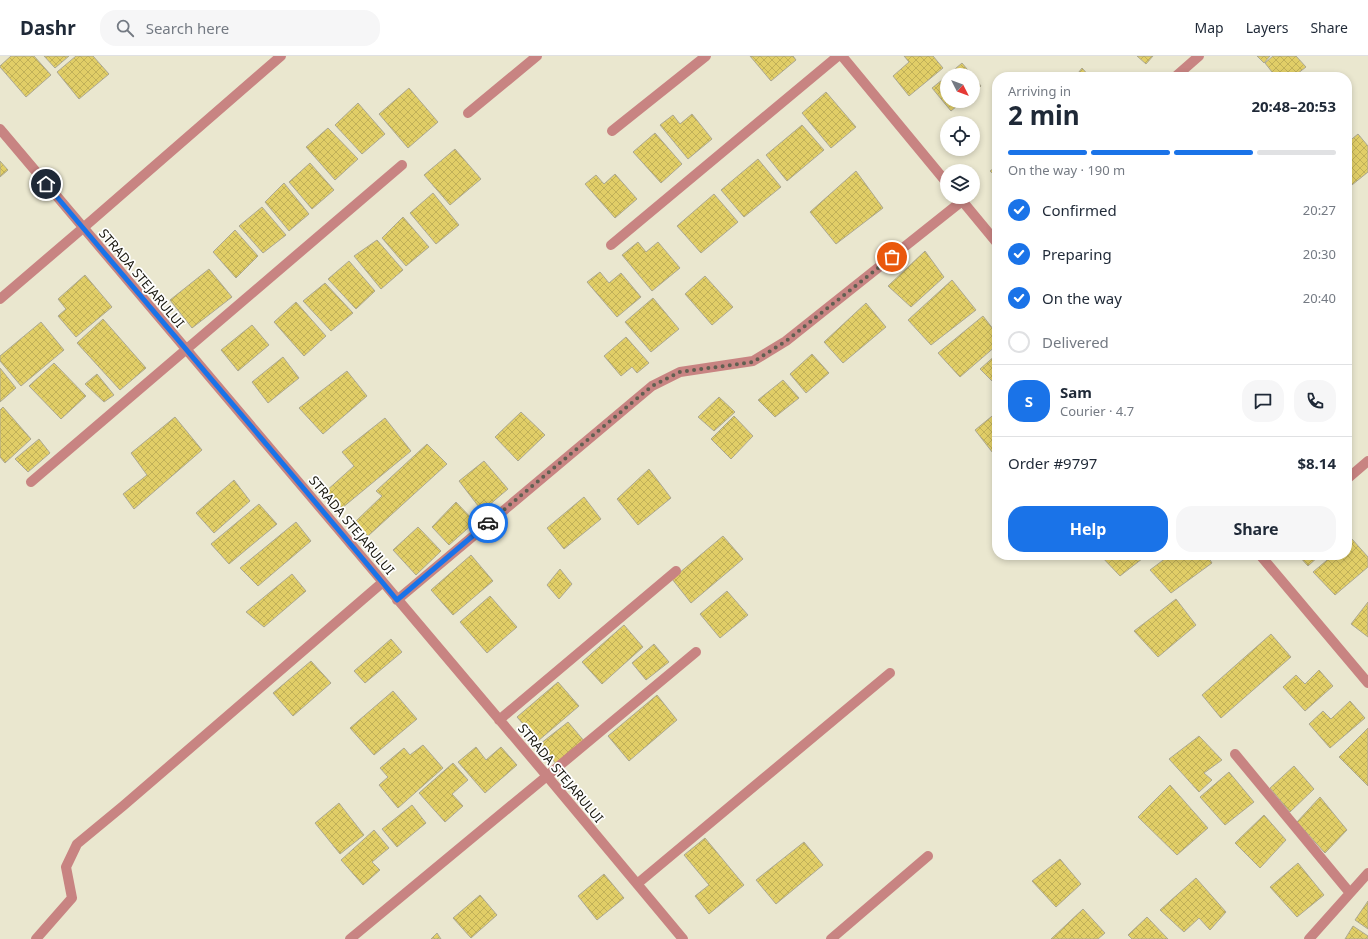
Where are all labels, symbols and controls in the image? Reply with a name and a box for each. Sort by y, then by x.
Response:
search box [100,10,380,46]
text: Dashr [20,15,76,41]
icon: search [114,17,136,39]
text: Search here [146,18,229,38]
text: Map [1195,18,1224,37]
text: Layers [1246,18,1288,37]
text: Share [1310,18,1348,37]
north arrow [940,68,980,108]
map controls [940,68,980,204]
text: Arriving in [1008,82,1071,100]
text: 20:48–20:53 [1251,96,1336,116]
text: 2 min [1008,97,1080,133]
button: locate [940,116,980,156]
text: On the way · 190 m [1008,161,1125,179]
button: layers [940,164,980,204]
pin [29,167,63,201]
icon: home [35,173,57,195]
icon: check [1008,199,1030,221]
text: Confirmed [1042,200,1117,220]
text: 20:27 [1303,201,1336,219]
street label: STRADA STEJARULUI [95,225,189,331]
pin [875,240,909,274]
icon: check [1008,243,1030,265]
text: Preparing [1042,244,1112,264]
text: 20:30 [1303,245,1336,263]
icon: bag [881,246,903,268]
icon: check [1008,287,1030,309]
text: On the way [1042,288,1122,308]
text: 20:40 [1303,289,1336,307]
text: Delivered [1042,332,1109,352]
button: chat [1242,380,1284,422]
button: phone [1294,380,1336,422]
text: Sam [1060,382,1092,402]
text: S [1025,391,1033,411]
text: Courier · 4.7 [1060,402,1134,420]
text: Order #9797 [1008,453,1097,473]
text: $8.14 [1297,453,1336,473]
street label: STRADA STEJARULUI [305,472,399,578]
courier [468,503,508,543]
button: Help [1008,506,1168,552]
button: Share [1176,506,1336,552]
icon: car [477,512,499,534]
street label: STRADA STEJARULUI [514,720,608,826]

